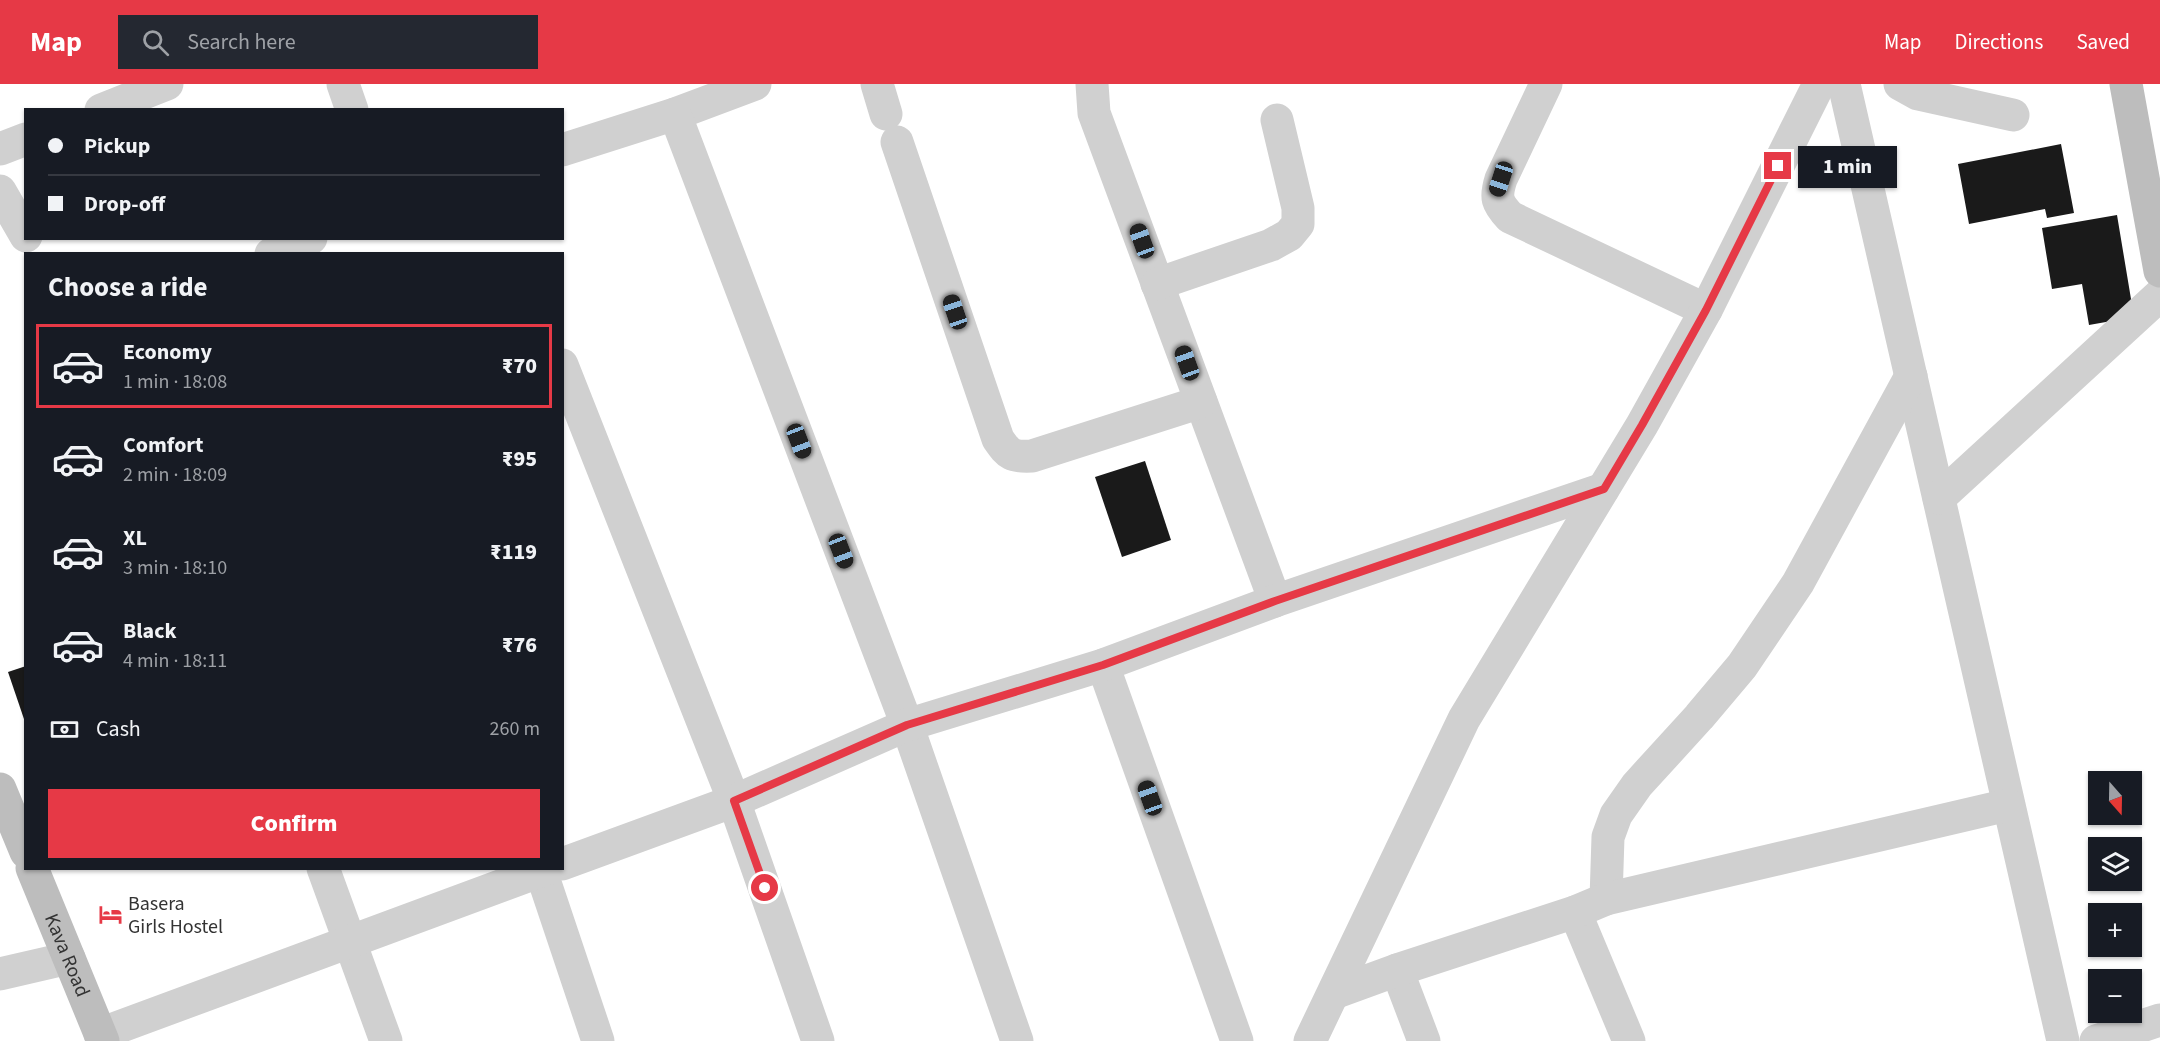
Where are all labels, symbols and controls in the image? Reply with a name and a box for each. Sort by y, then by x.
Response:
search box [118,15,538,69]
text: Map [30,22,82,62]
icon: search [139,26,172,59]
text: Search here [187,26,296,58]
text: Map [1884,27,1922,57]
text: Directions [1955,27,2043,57]
text: Saved [2076,27,2130,57]
text: Pickup [84,130,150,162]
callout: 1 min [1799,145,1898,187]
route end [1764,152,1791,179]
text: 1 min [1823,153,1872,181]
car [1487,159,1515,199]
text: Drop-off [84,188,165,220]
car [1127,221,1157,261]
text: Choose a ride [48,268,208,307]
car [941,292,969,332]
text: Economy [123,336,212,368]
icon: car [51,339,105,393]
car [1172,343,1202,383]
text: ₹70 [502,350,537,382]
text: 1 min · 18:08 [123,368,227,396]
car [784,421,814,461]
text: Comfort [123,429,204,461]
icon: car [51,432,105,486]
text: ₹95 [502,443,537,475]
text: 2 min · 18:09 [123,461,227,489]
text: XL [123,522,147,554]
icon: car [51,525,105,579]
car [826,531,856,571]
text: ₹119 [490,536,537,568]
text: 3 min · 18:10 [123,554,227,582]
text: Black [123,615,177,647]
icon: car [51,618,105,672]
text: ₹76 [502,629,537,661]
text: 4 min · 18:11 [123,647,227,675]
icon: cash [48,713,81,746]
text: Cash [96,713,141,745]
text: 260 m [490,715,540,743]
north arrow [2088,771,2142,825]
map controls [2088,771,2142,1023]
car [1135,778,1165,818]
button: Confirm [48,789,540,858]
button: layers [2088,837,2142,891]
route start [751,874,778,901]
place label: Basera Girls Hostel [128,890,223,941]
hotel icon: Basera Girls Hostel [97,901,123,927]
button: + [2088,903,2142,957]
street label: Kava Road [37,909,96,1001]
button: − [2088,969,2142,1023]

